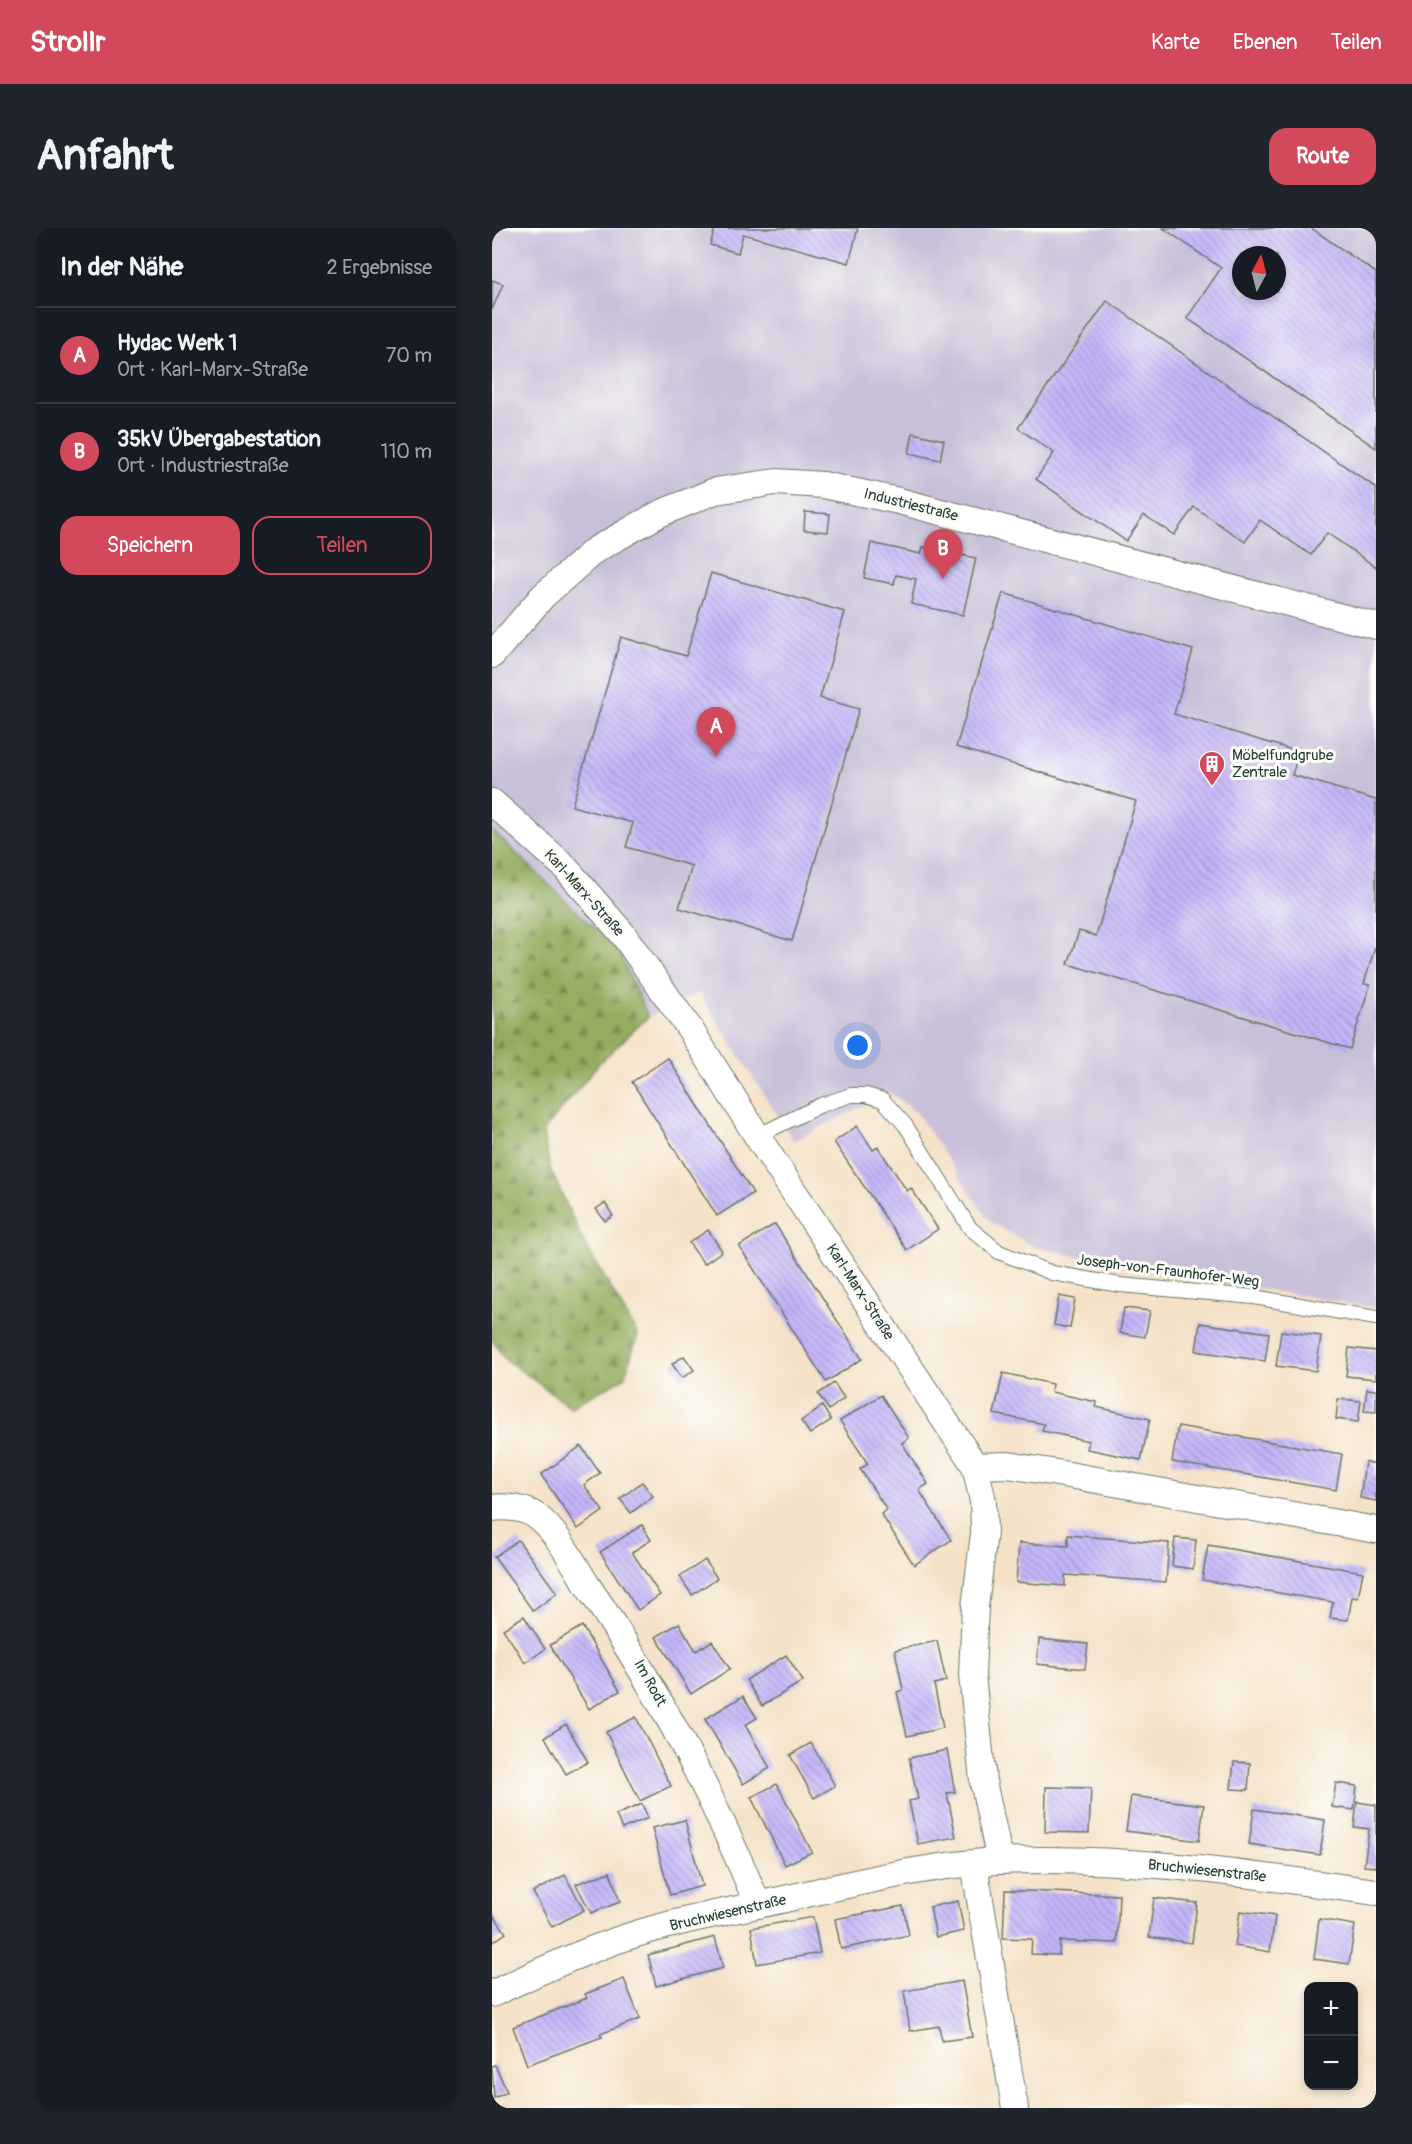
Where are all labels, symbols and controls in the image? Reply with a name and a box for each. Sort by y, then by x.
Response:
text: Strollr [30,25,105,60]
text: Karte [1151,29,1200,56]
text: Ebenen [1233,29,1298,56]
text: Teilen [1331,29,1382,56]
button: Route [1269,128,1376,185]
text: Anfahrt [36,130,174,182]
north arrow [1232,246,1286,300]
text: In der Nähe [60,251,183,283]
text: 2 Ergebnisse [327,255,432,280]
text: Hydac Werk 1 [117,329,237,357]
text: A [73,343,86,368]
text: 70 m [386,343,432,368]
text: Ort · Karl-Marx-Straße [117,357,308,382]
text: 35kV Übergabestation [117,425,321,453]
text: B [74,439,85,464]
text: 110 m [381,439,432,464]
text: Ort · Industriestraße [117,453,289,478]
street label: Industriestraße [862,484,961,526]
button: Speichern [60,516,240,575]
button: Teilen [252,516,432,575]
pin: B [924,530,962,579]
pin: A [696,708,736,757]
place label: Möbelfundgrube Zentrale [1232,746,1334,782]
building icon: Möbelfundgrube Zentrale [1197,749,1227,787]
street label: Karl-Marx-Straße [540,845,629,941]
your location [843,1031,872,1060]
street label: Karl-Marx-Straße [822,1240,899,1344]
street label: Joseph-von-Fraunhofer-Weg [1076,1250,1260,1292]
street label: Im Rodt [629,1656,671,1711]
street label: Bruchwiesenstraße [1147,1855,1268,1887]
street label: Bruchwiesenstraße [668,1890,789,1936]
map controls [1304,1982,1358,2090]
button: + [1304,1982,1358,2036]
button: − [1304,2036,1358,2090]

